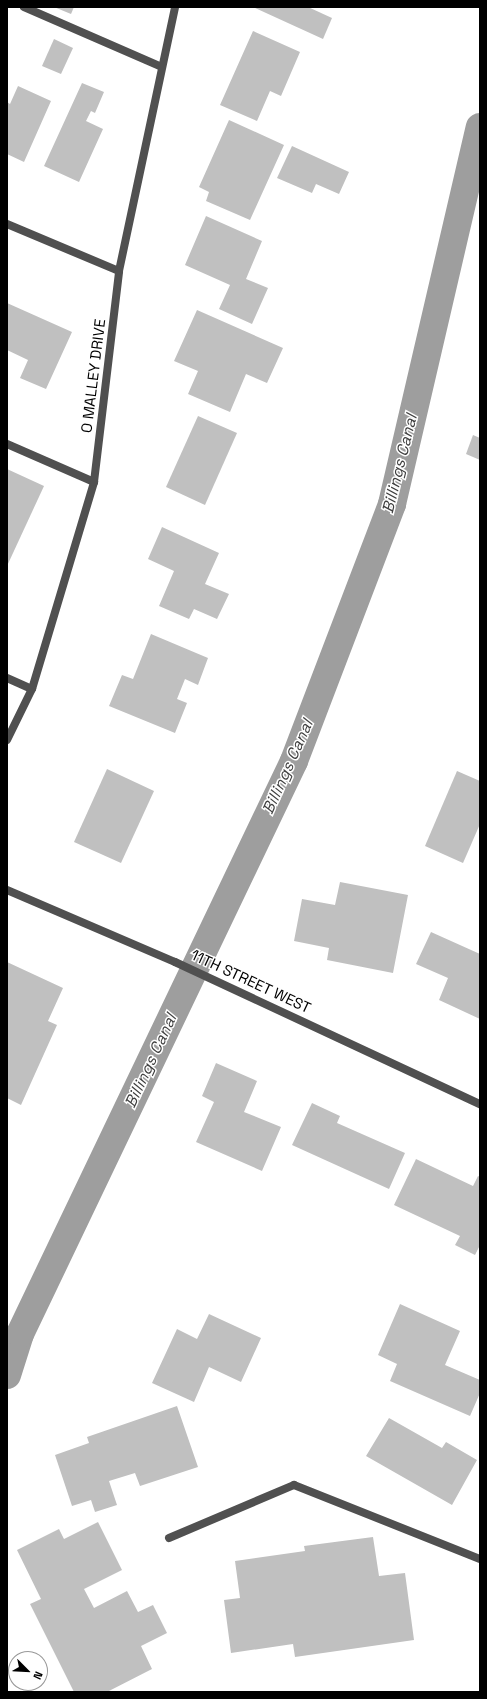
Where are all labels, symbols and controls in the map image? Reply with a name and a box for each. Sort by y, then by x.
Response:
street label: O MALLEY DRIVE [77,318,109,434]
water label: Billings Canal [378,413,422,515]
water label: Billings Canal [259,717,317,817]
street label: 11TH STREET WEST [188,945,314,1017]
water label: Billings Canal [121,1011,181,1111]
north arrow [8,1651,48,1691]
text: N [30,1669,46,1682]

